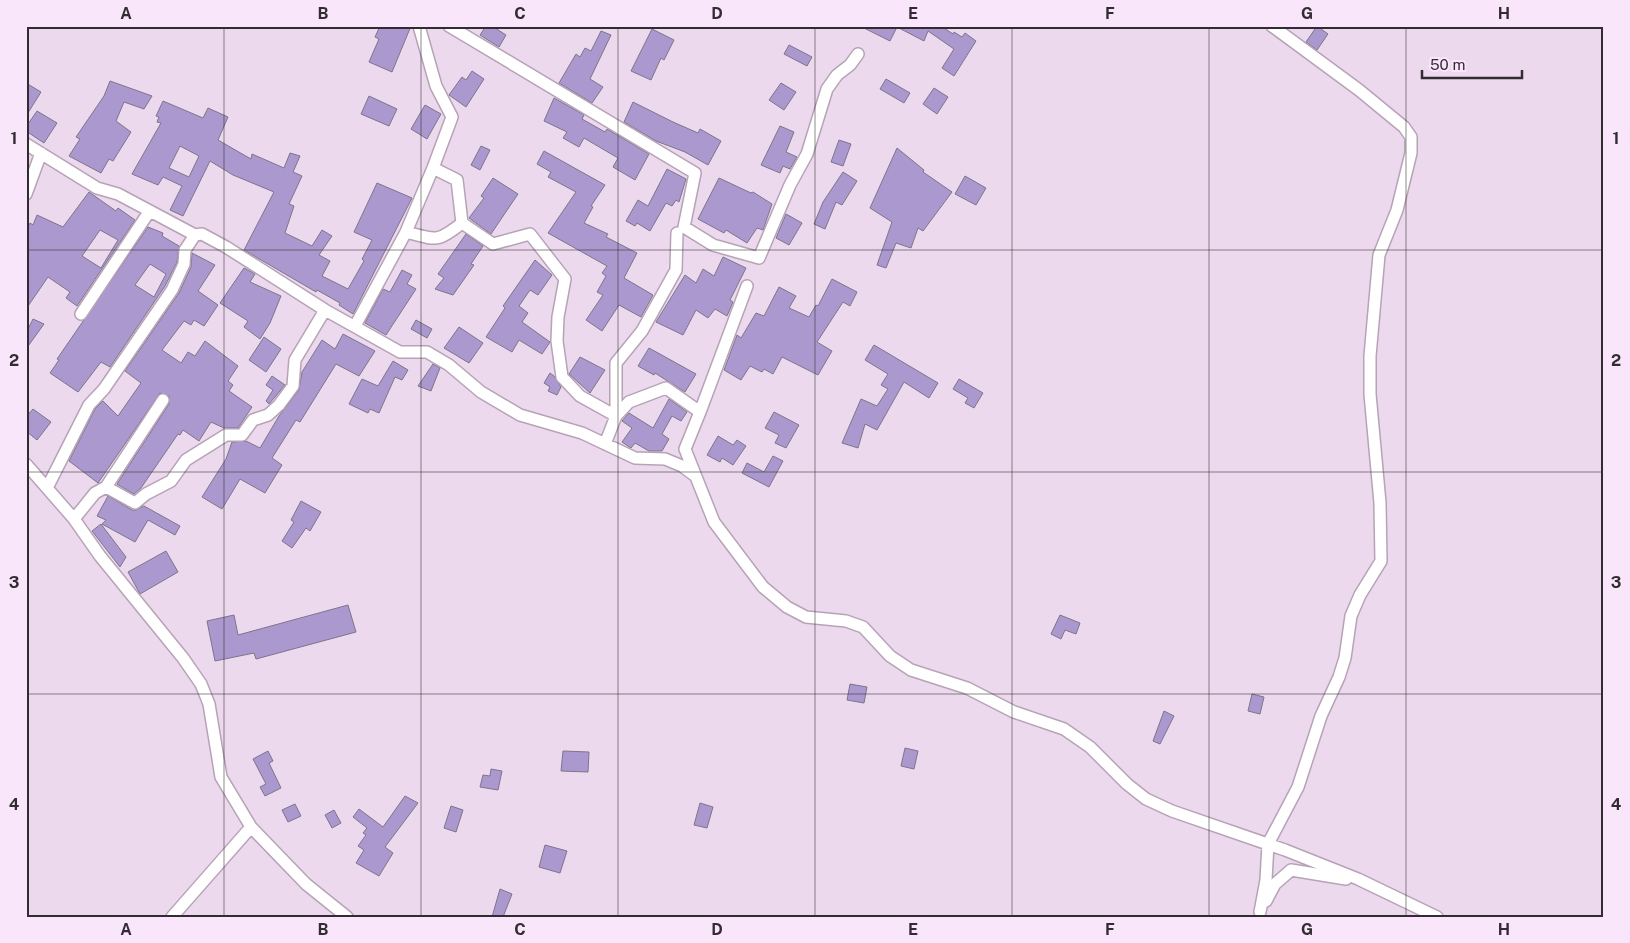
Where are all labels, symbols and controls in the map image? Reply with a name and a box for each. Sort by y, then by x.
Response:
text: A [120,4,132,23]
text: B [318,4,329,23]
text: C [514,4,526,23]
text: D [711,4,723,23]
text: E [908,4,918,23]
text: F [1105,4,1115,23]
text: G [1301,4,1313,23]
text: H [1498,4,1510,23]
scale bar [1422,48,1522,80]
text: 50 m [1430,56,1465,73]
text: 1 [11,129,17,148]
text: 1 [1613,129,1619,148]
text: 2 [9,351,19,370]
text: 2 [1611,351,1621,370]
text: 3 [9,573,19,592]
text: 3 [1611,573,1621,592]
text: 4 [9,795,20,814]
text: 4 [1611,795,1622,814]
text: A [120,920,132,939]
text: B [318,920,329,939]
text: C [514,920,526,939]
text: D [711,920,723,939]
text: E [908,920,918,939]
text: F [1105,920,1115,939]
text: G [1301,920,1313,939]
text: H [1498,920,1510,939]

